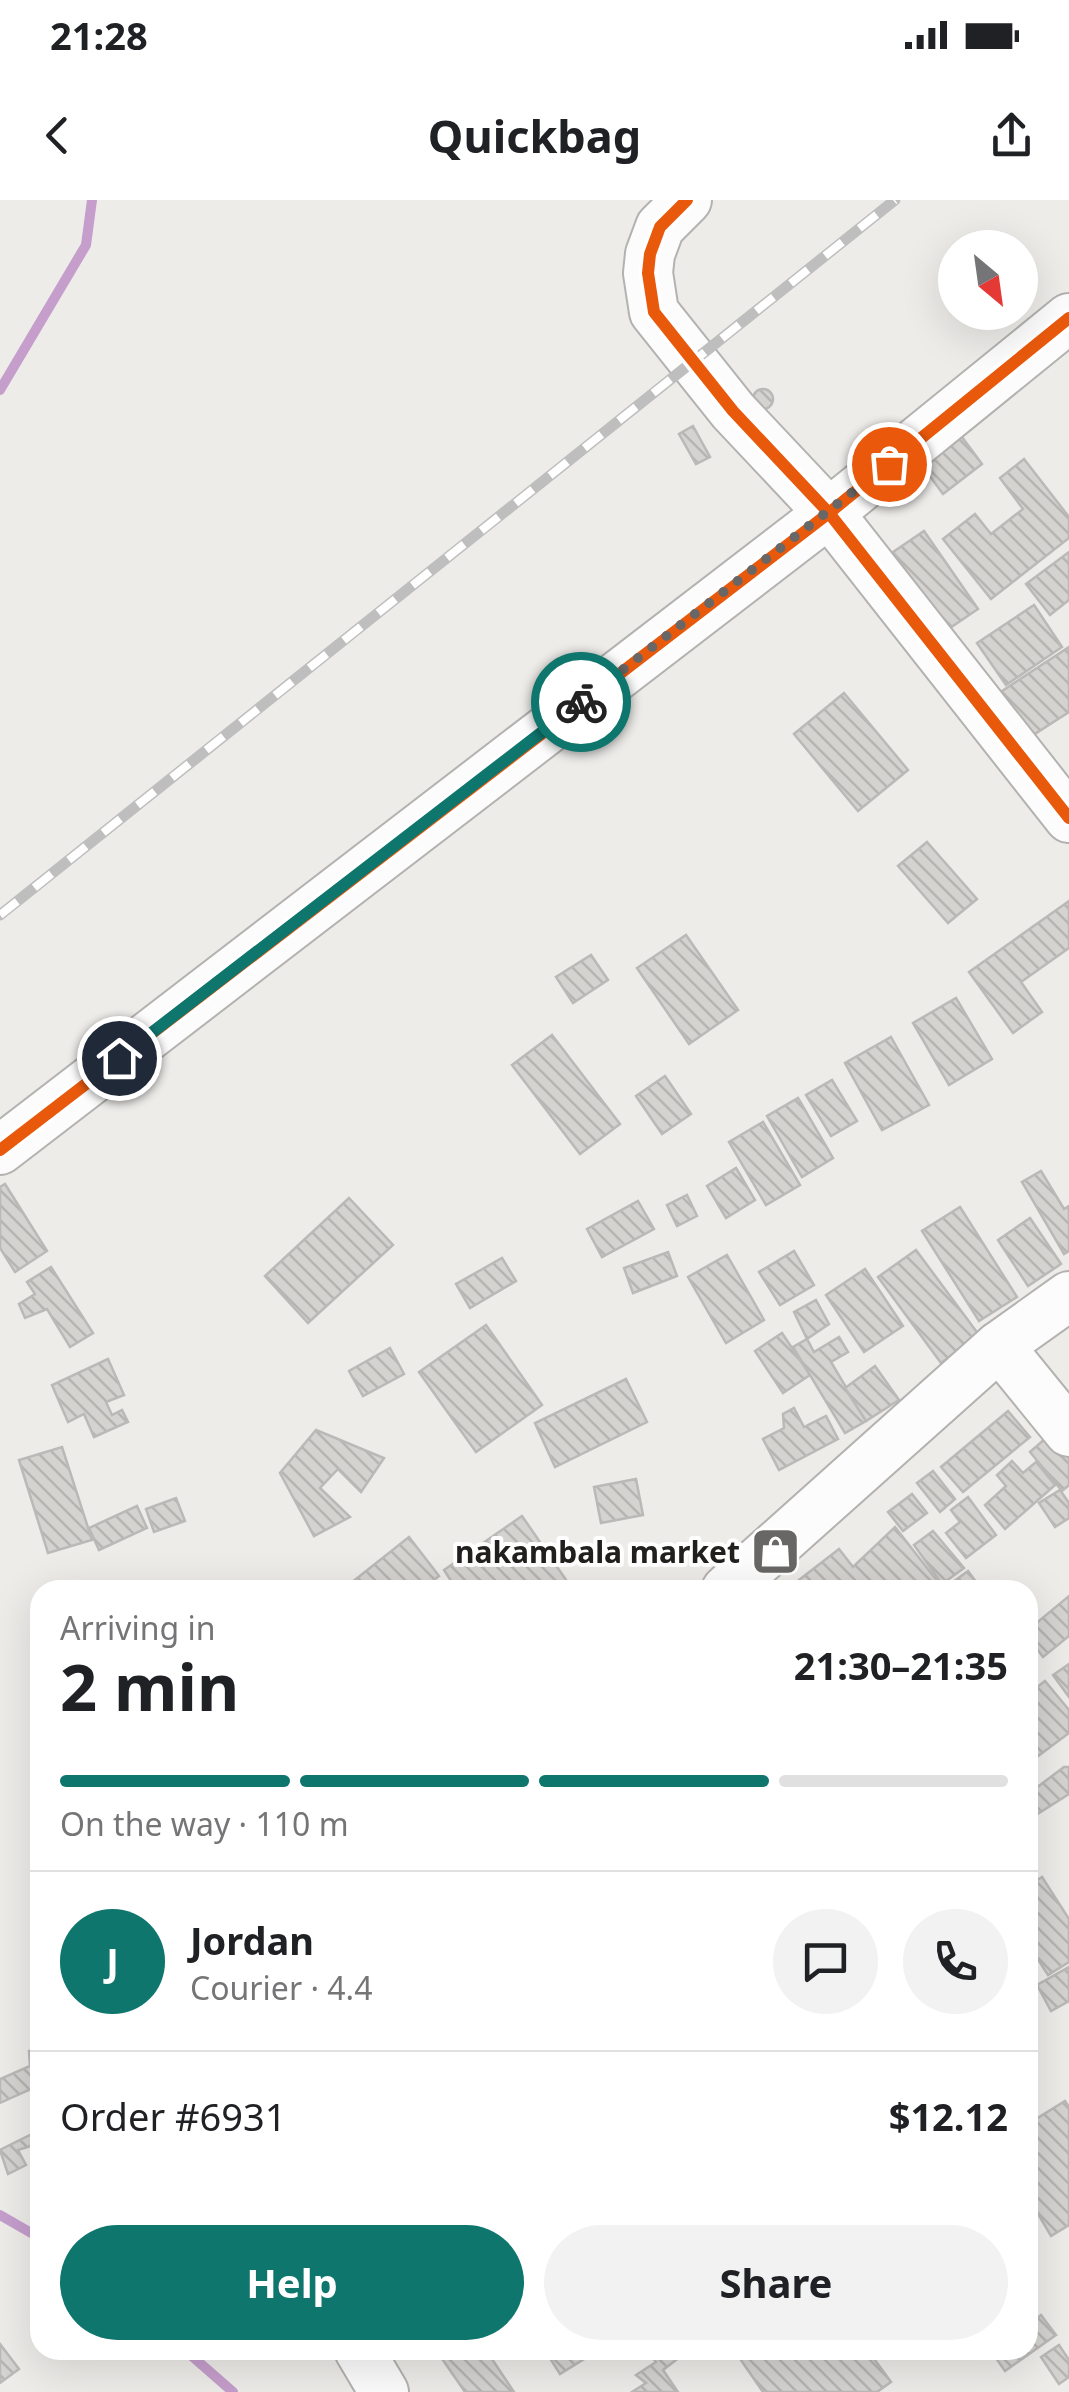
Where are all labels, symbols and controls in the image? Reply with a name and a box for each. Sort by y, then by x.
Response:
text: 21:28 [50,9,148,61]
text: Quickbag [428,105,641,166]
icon: back [30,108,85,163]
icon: share [984,108,1039,163]
north arrow [938,230,1038,330]
map controls [938,230,1038,330]
pin [847,422,932,507]
icon: bag [862,437,917,492]
courier [531,652,631,752]
icon: bike [554,675,609,730]
pin [77,1016,162,1101]
icon: home [92,1031,147,1086]
shop icon: nakambala market [749,1525,801,1577]
place label: nakambala market [455,1531,740,1572]
text: Arriving in [60,1606,215,1649]
text: 21:30–21:35 [794,1639,1008,1691]
text: 2 min [60,1642,239,1730]
text: On the way · 110 m [60,1802,349,1845]
button: chat [773,1909,878,2014]
button: phone [903,1909,1008,2014]
text: Jordan [190,1914,314,1966]
text: J [106,1935,119,1987]
text: Courier · 4.4 [190,1966,373,2009]
text: Order #6931 [60,2090,286,2142]
text: $12.12 [889,2090,1008,2142]
button: Help [60,2225,524,2340]
button: Share [544,2225,1008,2340]

